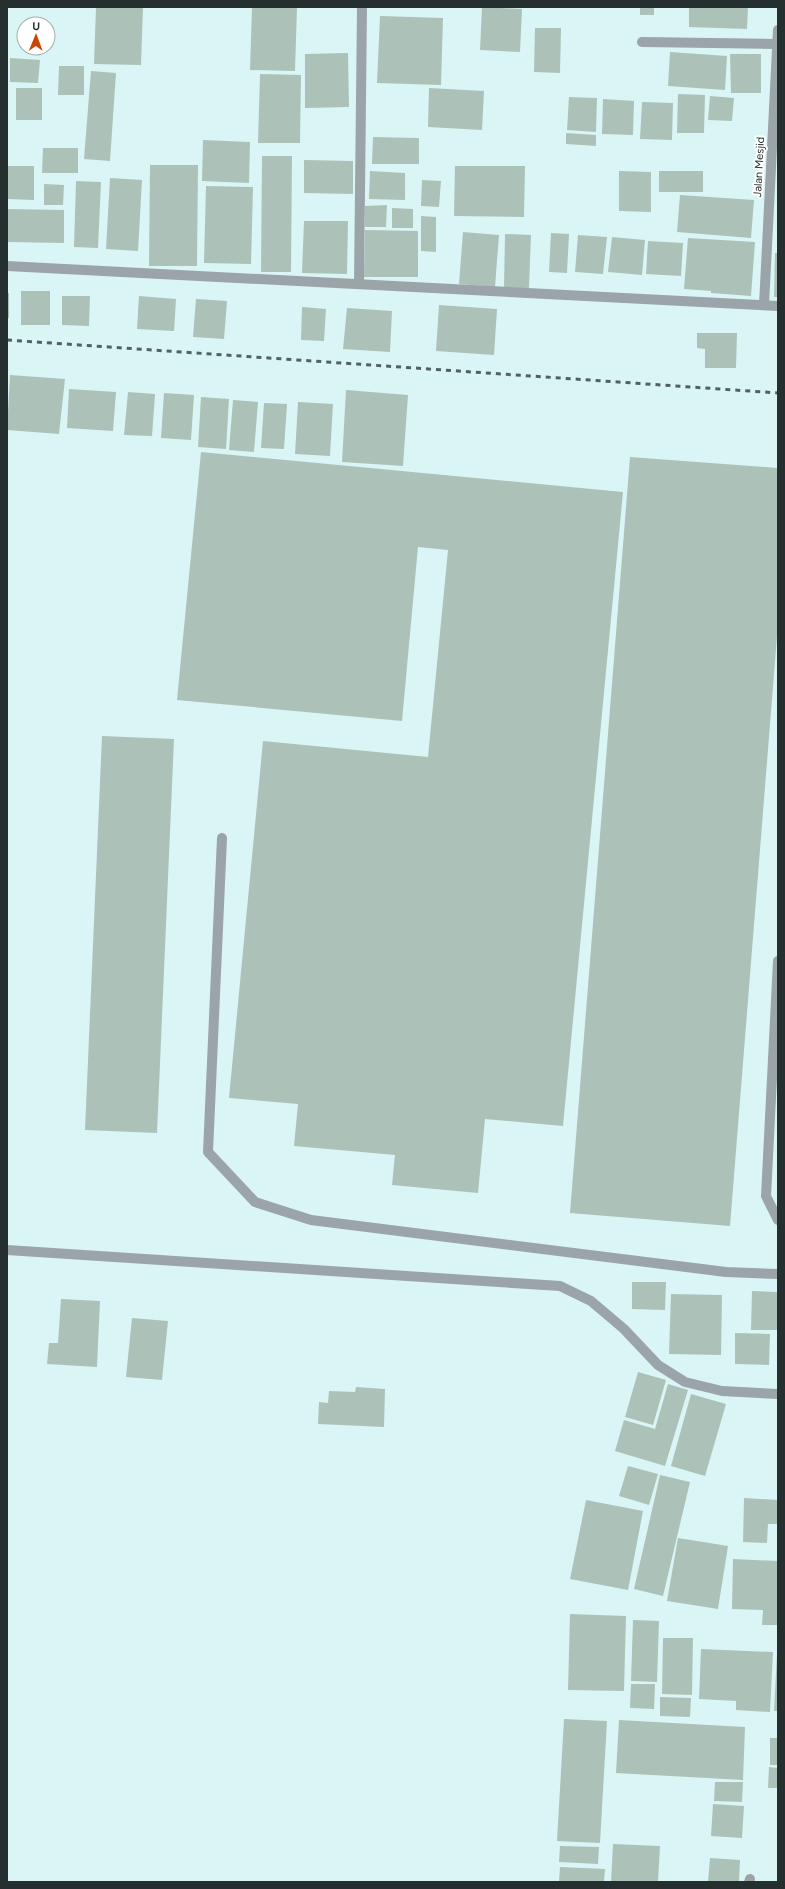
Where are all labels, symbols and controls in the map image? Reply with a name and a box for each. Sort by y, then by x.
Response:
north arrow [16,16,56,56]
text: U [32,20,40,33]
street label: Jalan Mesjid [751,136,767,198]

